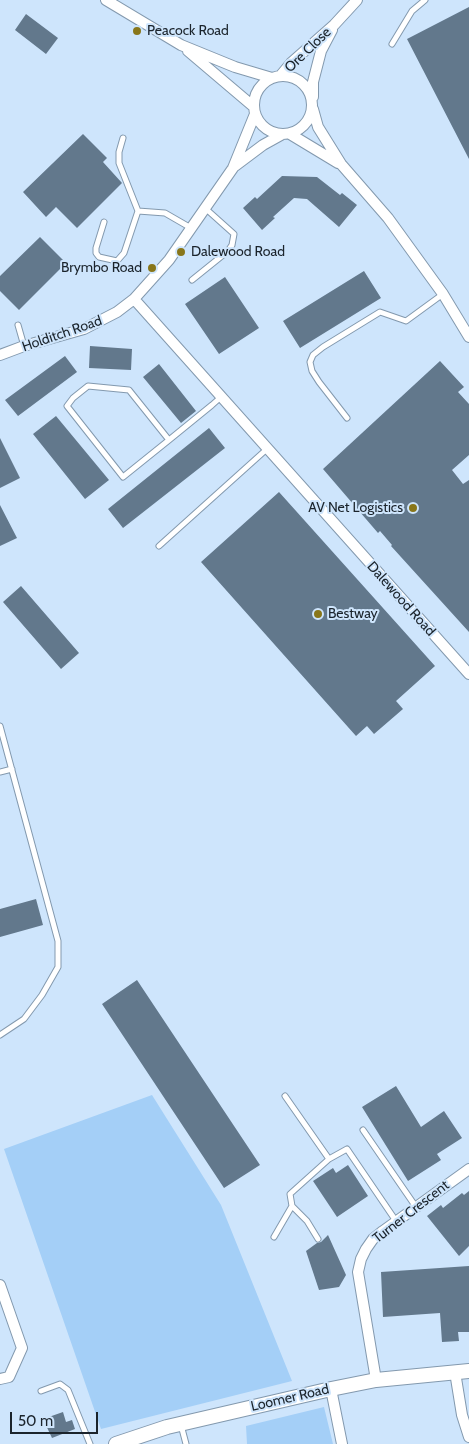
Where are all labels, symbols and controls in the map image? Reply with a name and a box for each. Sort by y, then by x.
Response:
place label: Peacock Road [147,23,229,39]
street label: Ore Close [281,24,335,76]
marker: Peacock Road [131,25,143,37]
place label: Dalewood Road [191,244,285,260]
marker: Dalewood Road [175,246,187,258]
place label: Brymbo Road [61,260,142,276]
marker: Brymbo Road [146,262,158,274]
street label: Holditch Road [20,312,104,356]
place label: AV Net Logistics [308,500,403,516]
marker: AV Net Logistics [407,502,419,514]
street label: Dalewood Road [363,558,439,640]
place label: Bestway [328,606,378,622]
marker: Bestway [312,608,324,620]
street label: Turner Crescent [370,1177,452,1247]
street label: Loomer Road [249,1381,331,1415]
scale bar [12,1402,100,1434]
text: 50 m [18,1412,53,1430]

